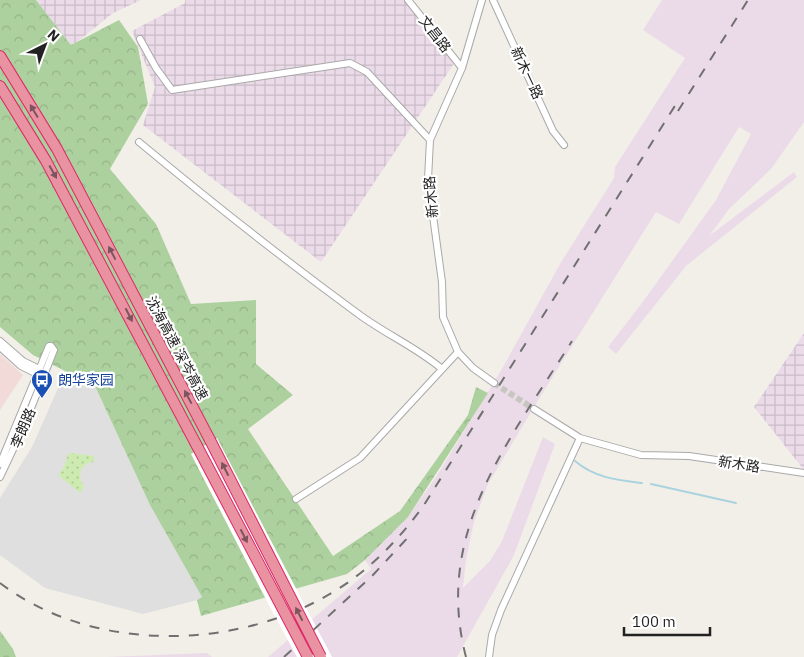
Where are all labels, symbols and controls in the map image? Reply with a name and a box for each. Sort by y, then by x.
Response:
street label: 文昌路 [415,12,455,56]
north arrow [20,20,70,70]
text: N [44,25,63,45]
street label: 新木一路 [507,44,547,102]
one-way arrow [29,104,38,117]
one-way arrow [48,166,57,179]
street label: 新木路 [420,175,442,219]
one-way arrow [108,246,116,260]
street label: 沈海高速 深岑高速 [142,293,212,403]
one-way arrow [125,308,133,323]
bus stop icon: 朗华家园 [30,368,54,399]
place label: 朗华家园 [58,371,114,389]
one-way arrow [184,389,192,404]
street label: 李朗路 [7,405,39,451]
street label: 新木路 [717,452,761,476]
one-way arrow [221,462,229,476]
one-way arrow [240,529,248,543]
scale bar [624,604,710,636]
one-way arrow [295,606,303,621]
text: 100 m [632,612,676,631]

